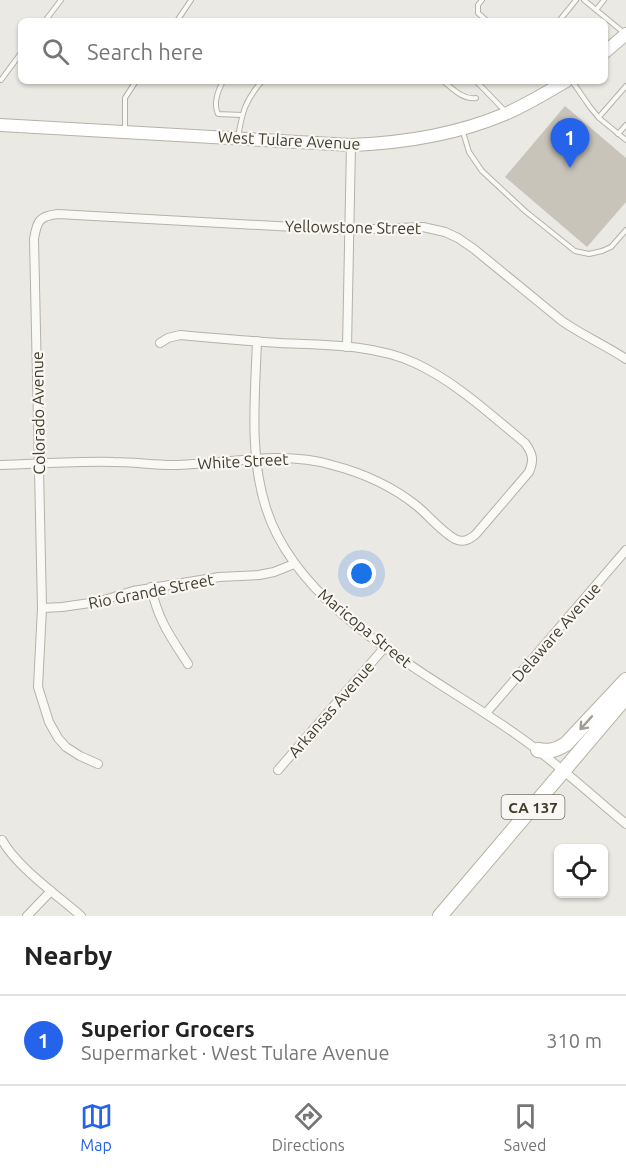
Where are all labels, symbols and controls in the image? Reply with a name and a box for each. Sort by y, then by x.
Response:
search box [18,18,608,84]
icon: search [39,35,72,68]
text: Search here [87,39,203,64]
pin: 1 [550,118,590,168]
street label: West Tulare Avenue [217,127,361,153]
street label: Yellowstone Street [285,217,422,237]
street label: Colorado Avenue [28,351,48,475]
street label: White Street [197,450,290,472]
your location [347,559,376,588]
street label: Rio Grande Street [87,570,216,612]
street label: Delaware Avenue [508,579,604,685]
street label: Maricopa Street [315,585,416,672]
street label: Arkansas Avenue [284,657,378,761]
one-way arrow [579,715,593,730]
road number: CA 137 [502,795,564,819]
map controls [554,844,608,898]
button: locate [554,844,608,898]
text: Nearby [24,941,112,970]
text: Superior Grocers [81,1016,255,1041]
text: 1 [38,1029,49,1052]
text: 310 m [546,1029,602,1052]
text: Supermarket · West Tulare Avenue [81,1041,390,1064]
tab: Map [80,1100,113,1154]
tab: Directions [272,1100,345,1154]
tab: Saved [504,1100,546,1154]

